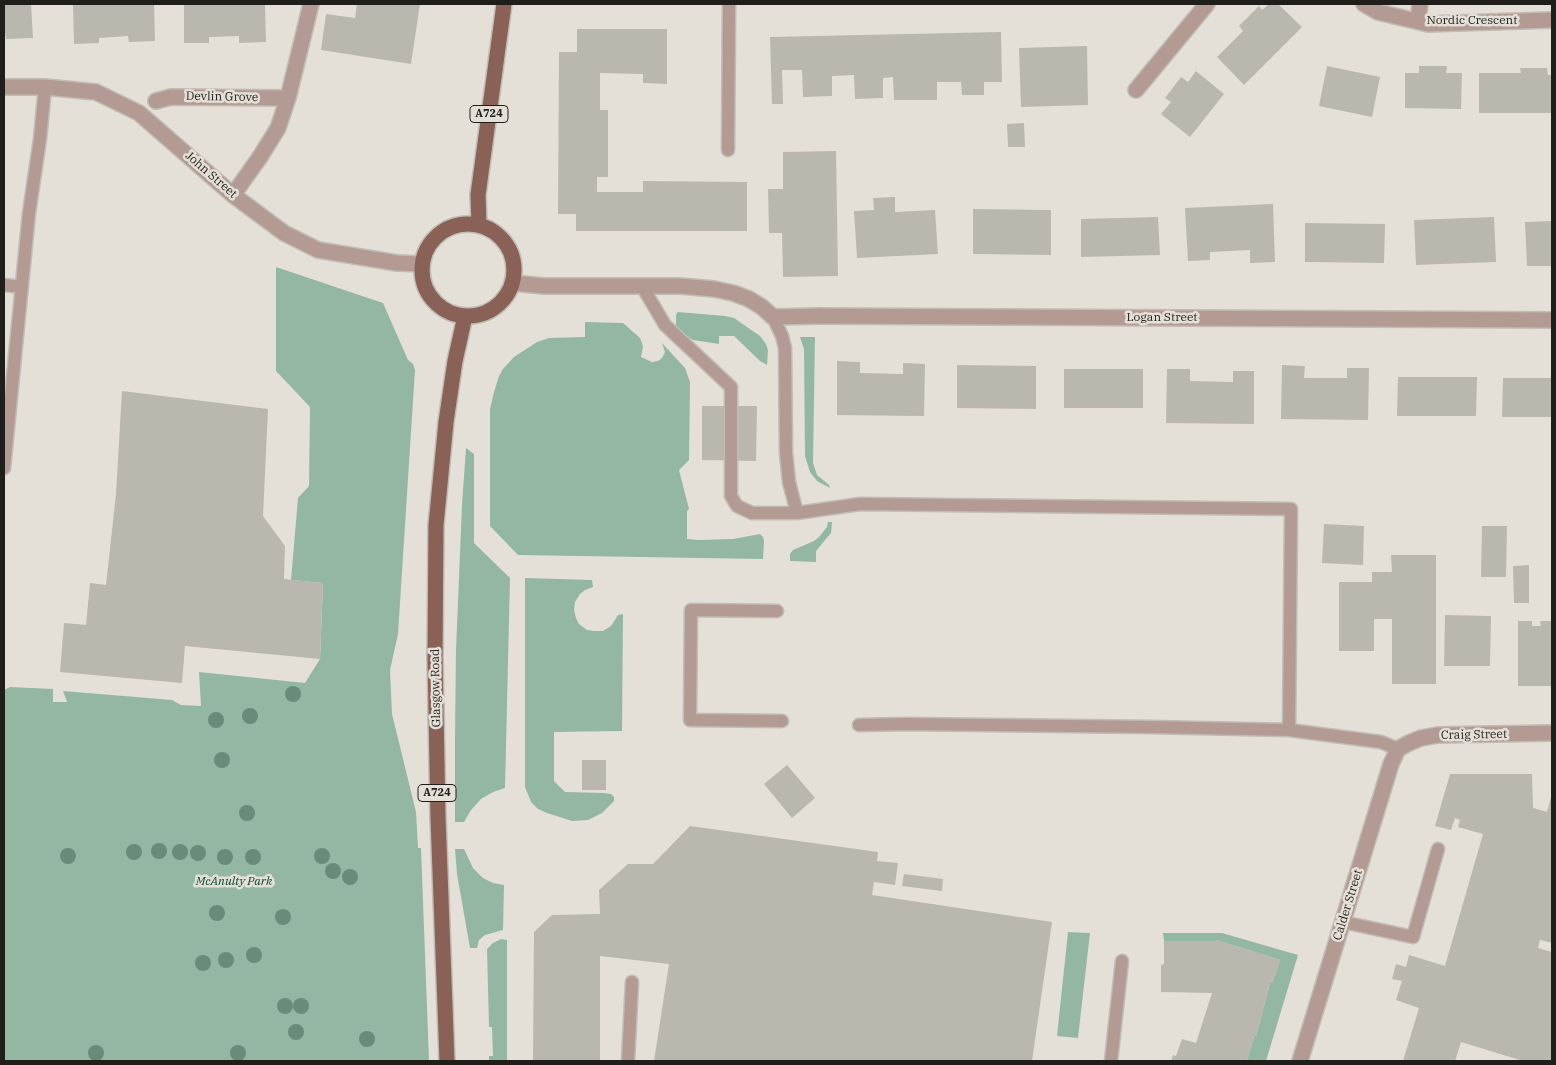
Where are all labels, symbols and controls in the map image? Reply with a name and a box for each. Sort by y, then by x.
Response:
street label: Nordic Crescent [1426,14,1518,28]
street label: Devlin Grove [186,89,258,105]
road number: A724 [470,106,508,122]
street label: John Street [182,149,240,201]
street label: Logan Street [1126,311,1198,325]
street label: Glasgow Road [428,649,444,727]
street label: Craig Street [1441,727,1507,743]
road number: A724 [418,784,456,801]
street label: Calder Street [1330,868,1366,942]
park label: McAnulty Park [196,875,272,889]

